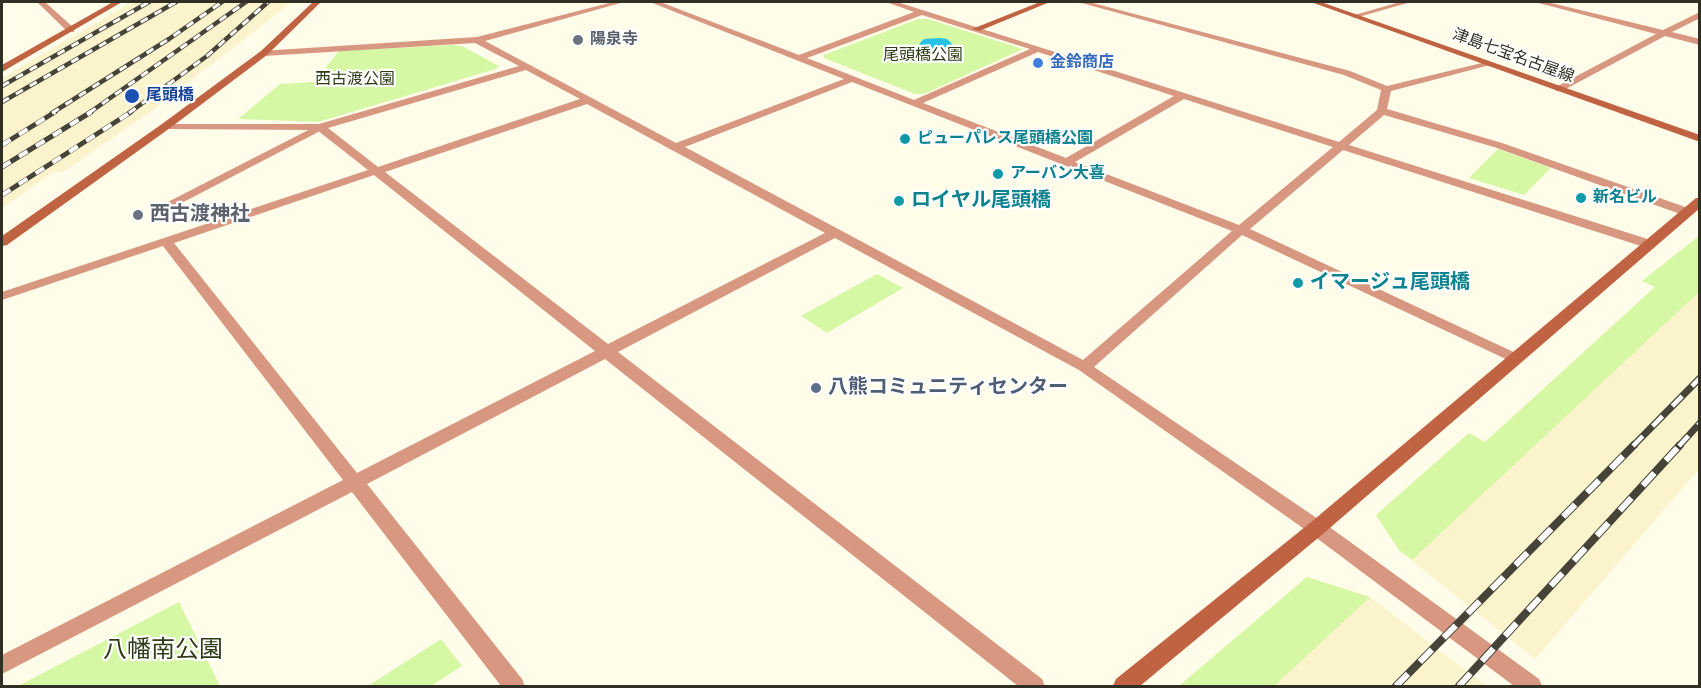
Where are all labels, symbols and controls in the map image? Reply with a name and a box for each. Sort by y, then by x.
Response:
street label: 津島七宝名古屋線 [1450,25,1576,87]
place label: 陽泉寺 [590,30,638,50]
marker: 陽泉寺 [571,33,585,47]
park label: 尾頭橋公園 [883,46,963,66]
place label: 金鈴商店 [1050,53,1114,73]
marker: 金鈴商店 [1031,56,1045,70]
park label: 西古渡公園 [315,70,395,90]
place label: 尾頭橋 [146,86,194,106]
marker: 尾頭橋 [123,87,141,105]
place label: ピューパレス尾頭橋公園 [917,129,1093,149]
marker: ピューパレス尾頭橋公園 [898,132,912,146]
place label: アーバン大喜 [1010,164,1105,184]
marker: アーバン大喜 [991,167,1005,181]
place label: 新名ビル [1593,188,1657,208]
place label: ロイヤル尾頭橋 [911,189,1051,213]
marker: 新名ビル [1574,191,1588,205]
marker: ロイヤル尾頭橋 [892,194,906,208]
place label: 西古渡神社 [150,203,250,227]
marker: 西古渡神社 [131,208,145,222]
place label: イマージュ尾頭橋 [1310,271,1470,295]
marker: イマージュ尾頭橋 [1291,276,1305,290]
place label: 八熊コミュニティセンター [828,376,1068,400]
marker: 八熊コミュニティセンター [809,381,823,395]
park label: 八幡南公園 [103,637,223,665]

